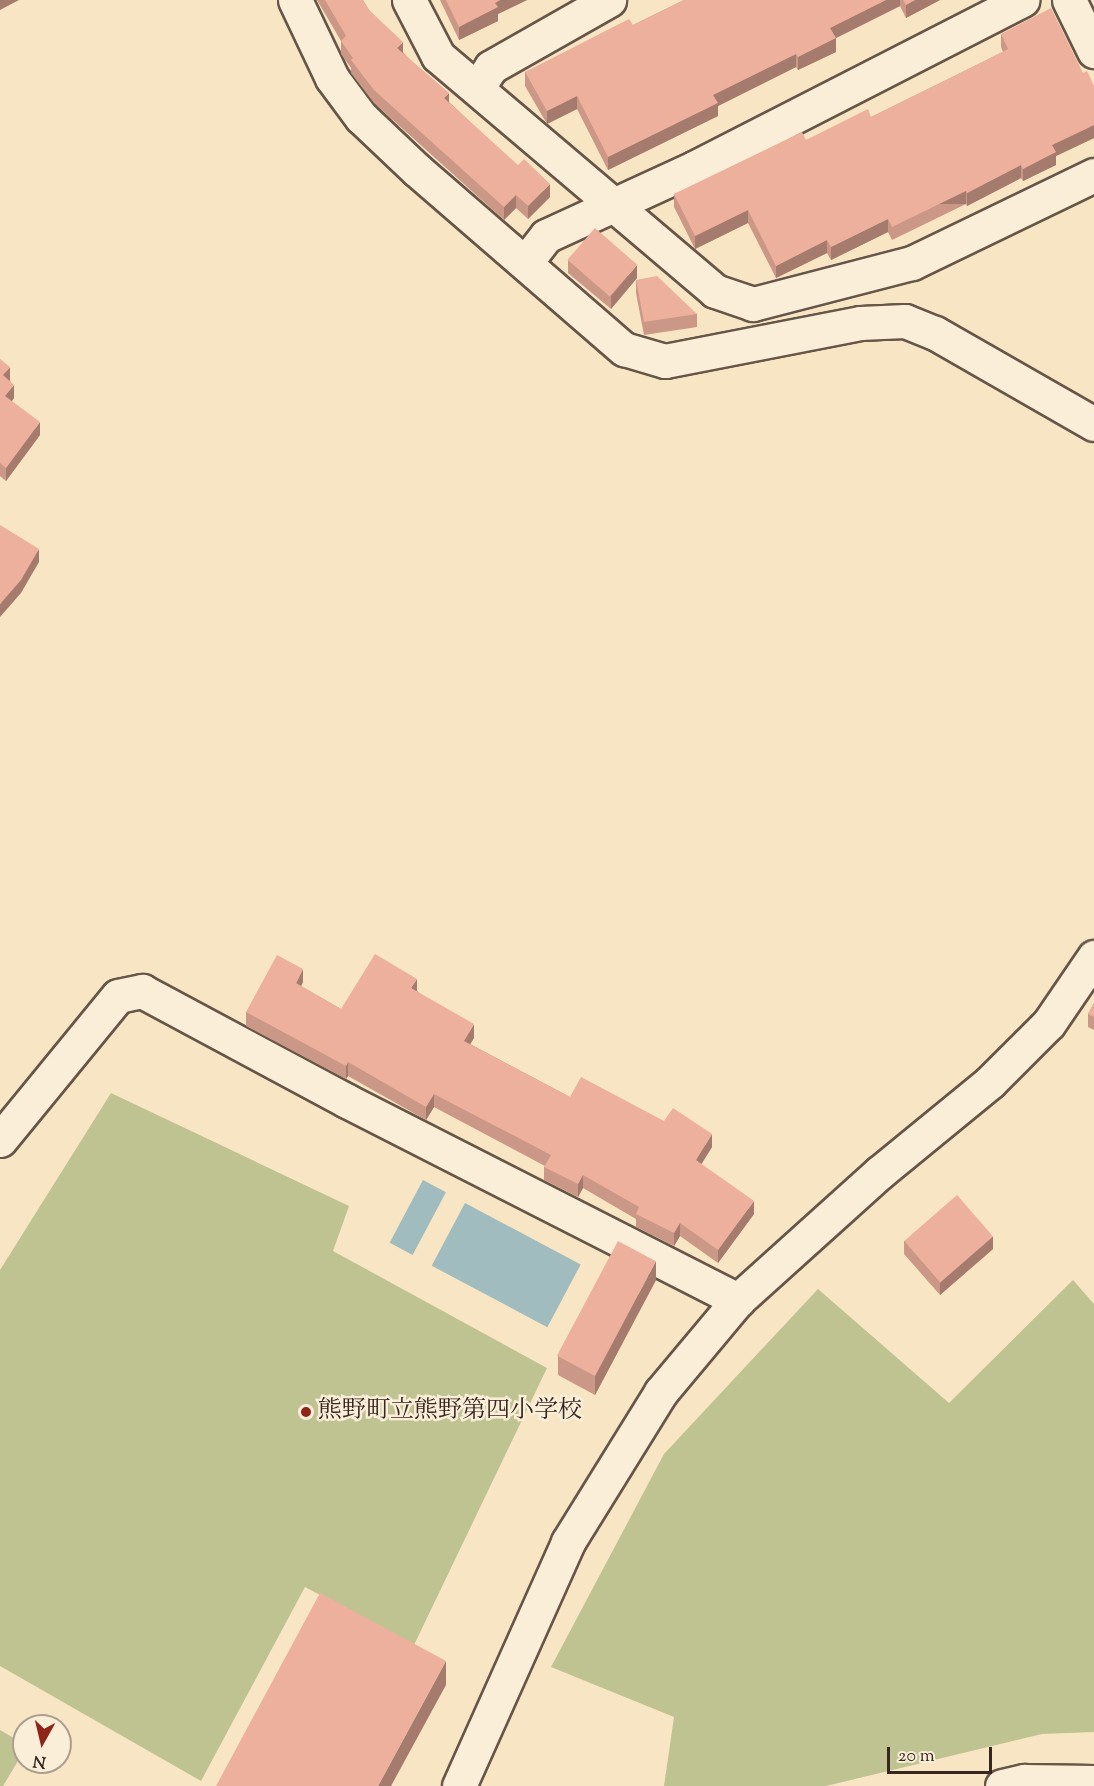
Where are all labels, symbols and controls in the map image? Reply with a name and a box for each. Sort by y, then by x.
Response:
place label: 熊野町立熊野第四小学校 [318,1398,582,1426]
marker: 熊野町立熊野第四小学校 [299,1405,313,1419]
north arrow [12,1714,72,1774]
scale bar [890,1735,995,1773]
text: 20 m [898,1744,935,1770]
text: N [32,1748,48,1773]

